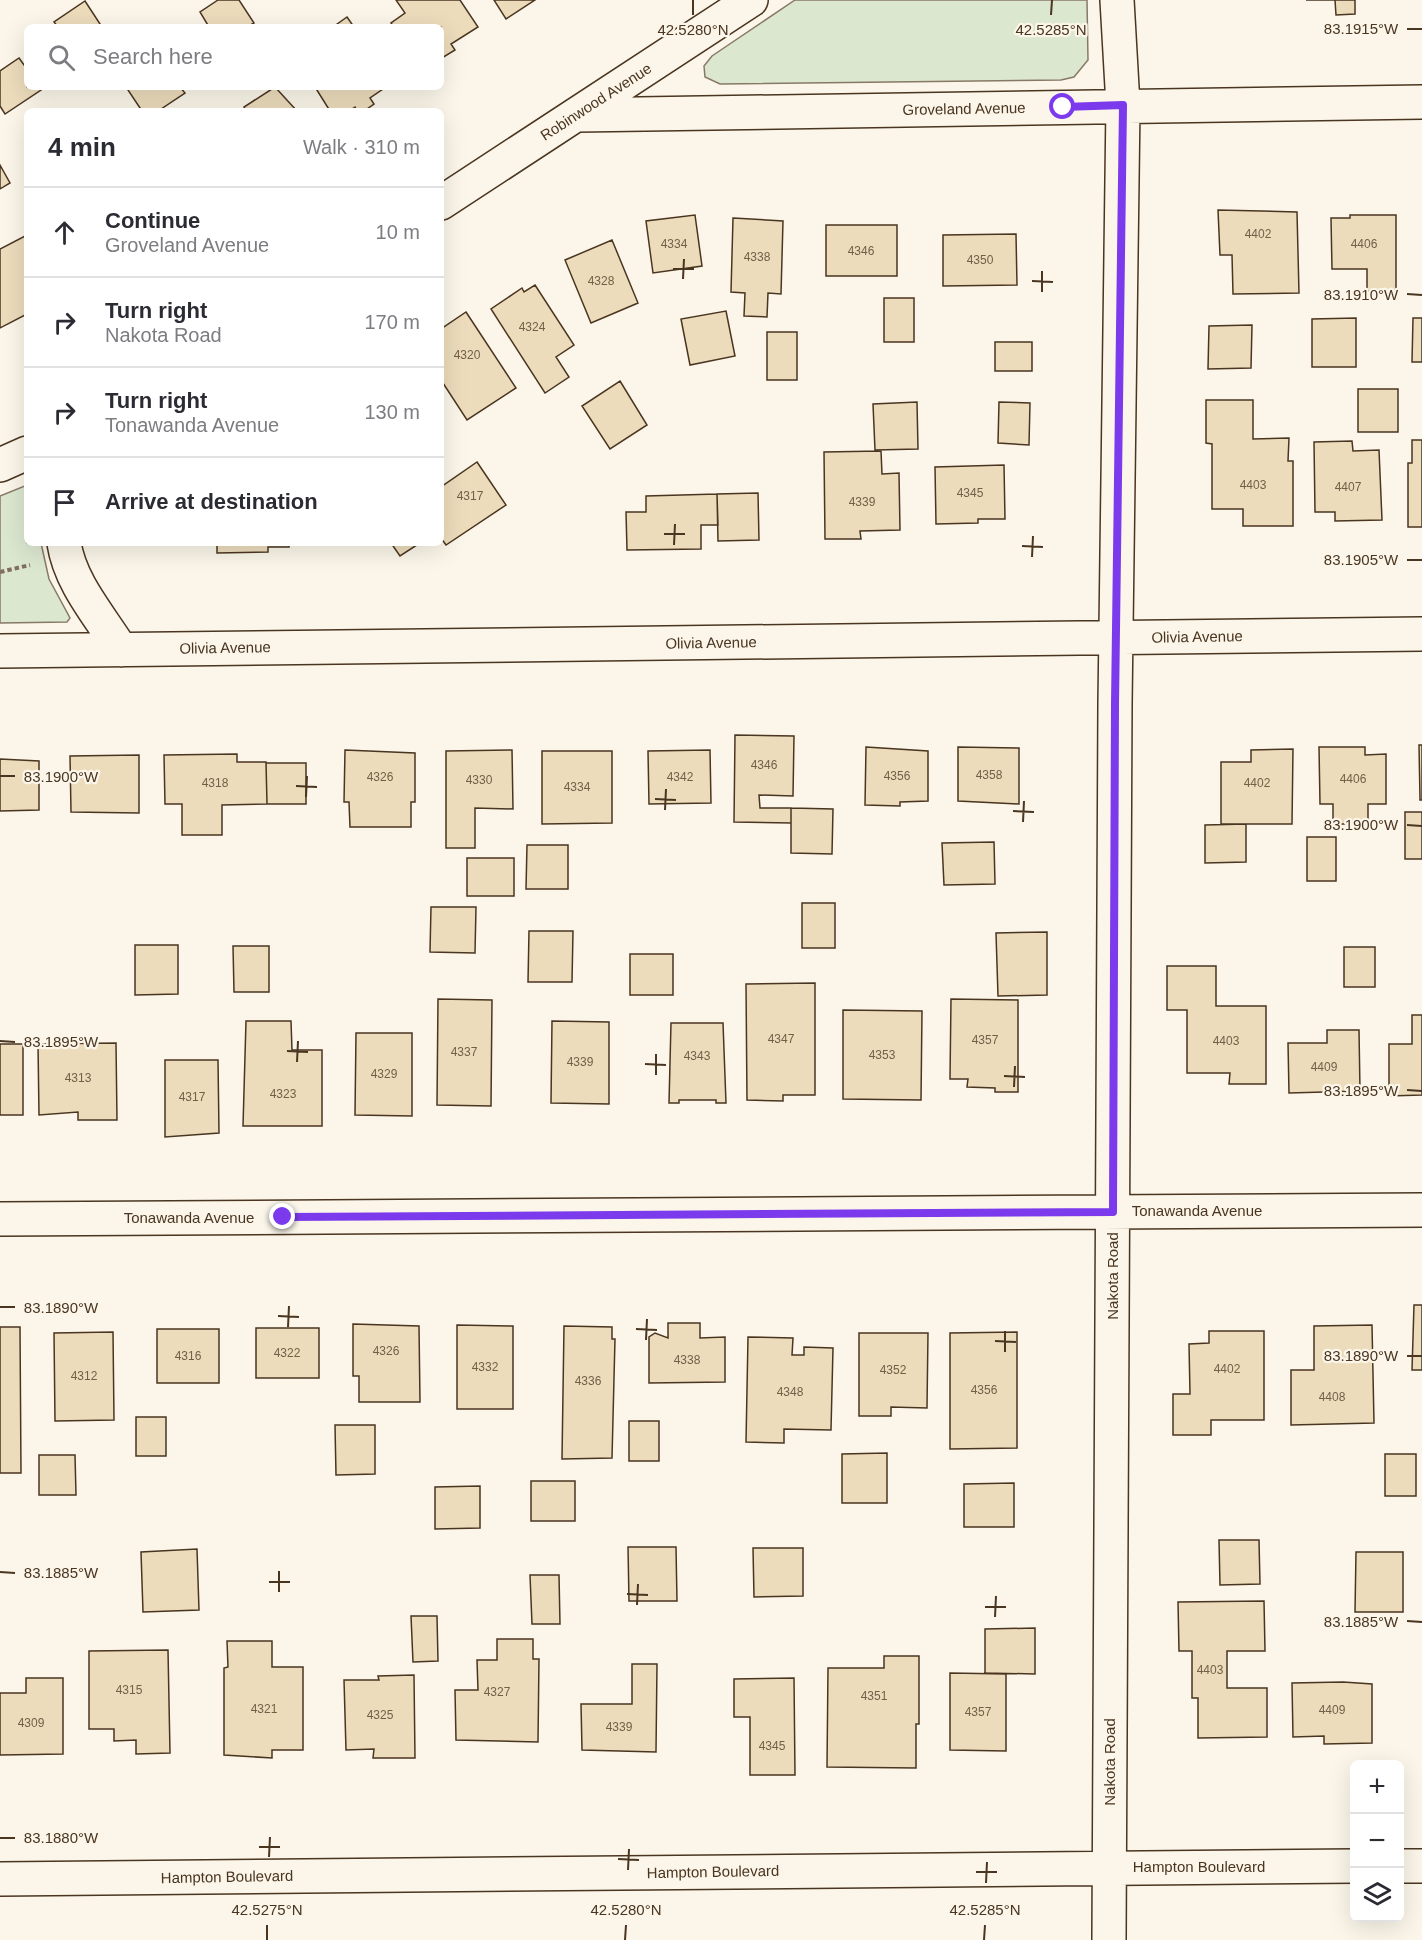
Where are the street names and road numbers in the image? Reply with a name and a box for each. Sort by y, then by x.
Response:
street label: Robinwood Avenue [537,59,654,144]
street label: Groveland Avenue [902,99,1026,118]
street label: Olivia Avenue [1151,627,1243,646]
street label: Olivia Avenue [665,633,757,652]
street label: Olivia Avenue [179,638,271,657]
street label: Tonawanda Avenue [1132,1202,1262,1219]
street label: Tonawanda Avenue [124,1209,254,1226]
street label: Nakota Road [1104,1232,1121,1320]
street label: Nakota Road [1101,1718,1118,1806]
street label: Hampton Boulevard [1133,1858,1265,1875]
street label: Hampton Boulevard [647,1862,779,1881]
street label: Hampton Boulevard [161,1867,293,1886]

